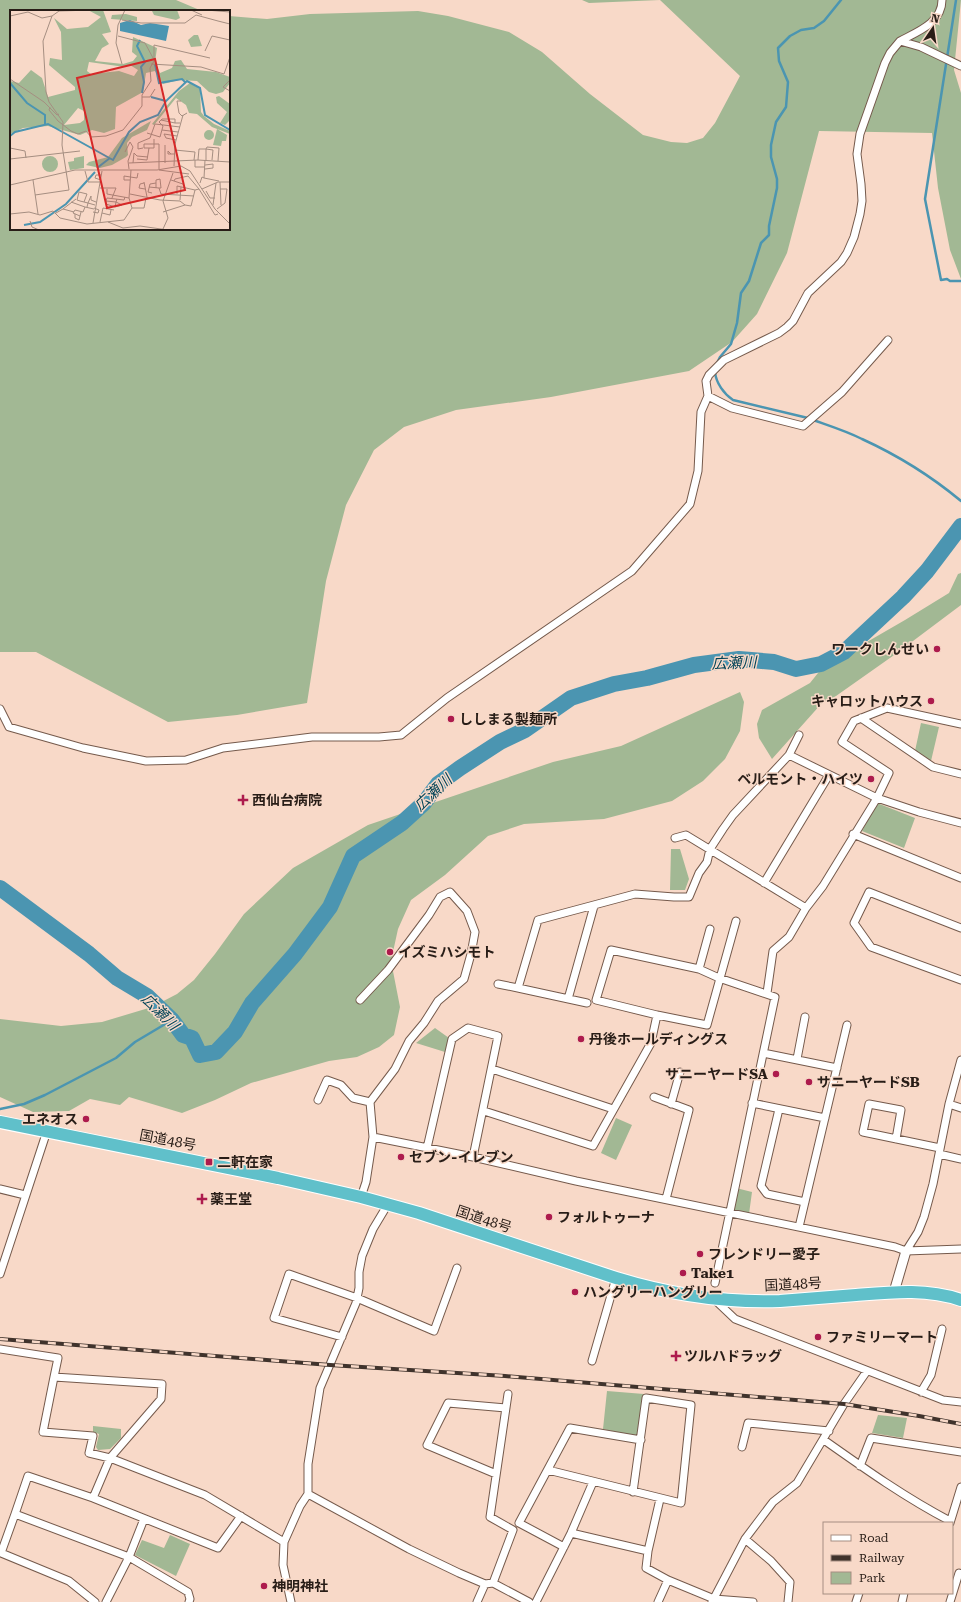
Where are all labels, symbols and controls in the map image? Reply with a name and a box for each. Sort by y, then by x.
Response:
north arrow [913,8,953,48]
inset map [10,10,230,230]
text: N [930,11,941,26]
place label: ワークしんせい [831,641,929,657]
marker: ワークしんせい [932,644,942,654]
water label: 広瀬川 [711,653,759,673]
place label: キャロットハウス [811,693,923,709]
marker: キャロットハウス [926,696,936,706]
place label: ししまる製麺所 [459,711,557,727]
marker: ししまる製麺所 [446,714,456,724]
water label: 広瀬川 [410,770,457,815]
place label: ベルモント・ハイツ [737,771,863,787]
marker: ベルモント・ハイツ [866,774,876,784]
place label: 西仙台病院 [252,792,322,808]
marker: 西仙台病院 [237,794,249,806]
place label: イズミハシモト [398,944,496,960]
marker: イズミハシモト [385,947,395,957]
water label: 広瀬川 [138,990,184,1036]
place label: 丹後ホールディングス [589,1031,728,1047]
marker: 丹後ホールディングス [576,1034,586,1044]
place label: サニーヤードSA [665,1066,768,1082]
marker: サニーヤードSA [771,1069,781,1079]
place label: サニーヤードSB [817,1074,920,1090]
marker: サニーヤードSB [804,1077,814,1087]
place label: エネオス [22,1111,78,1127]
marker: エネオス [81,1114,91,1124]
street label: 国道48号 [138,1127,198,1153]
place label: セブン-イレブン [409,1149,514,1165]
marker: セブン-イレブン [396,1152,406,1162]
place label: 二軒在家 [217,1154,273,1170]
marker: 二軒在家 [204,1157,214,1167]
place label: 薬王堂 [210,1191,252,1207]
marker: 薬王堂 [197,1194,207,1204]
street label: 国道48号 [454,1202,514,1236]
place label: フォルトゥーナ [557,1209,655,1225]
marker: フォルトゥーナ [544,1212,554,1222]
place label: フレンドリー愛子 [708,1246,820,1262]
marker: フレンドリー愛子 [695,1249,705,1259]
place label: Take1 [691,1265,734,1281]
marker: Take1 [678,1268,688,1278]
street label: 国道48号 [764,1275,822,1293]
place label: ハングリーハングリー [583,1284,723,1300]
marker: ハングリーハングリー [570,1287,580,1297]
place label: ファミリーマート [826,1329,938,1345]
marker: ファミリーマート [813,1332,823,1342]
place label: ツルハドラッグ [684,1348,782,1364]
marker: ツルハドラッグ [671,1351,681,1361]
legend [823,1522,953,1594]
text: Road [859,1531,889,1545]
text: Railway [859,1551,905,1565]
text: Park [859,1571,886,1585]
place label: 神明神社 [272,1578,328,1594]
marker: 神明神社 [259,1581,269,1591]

